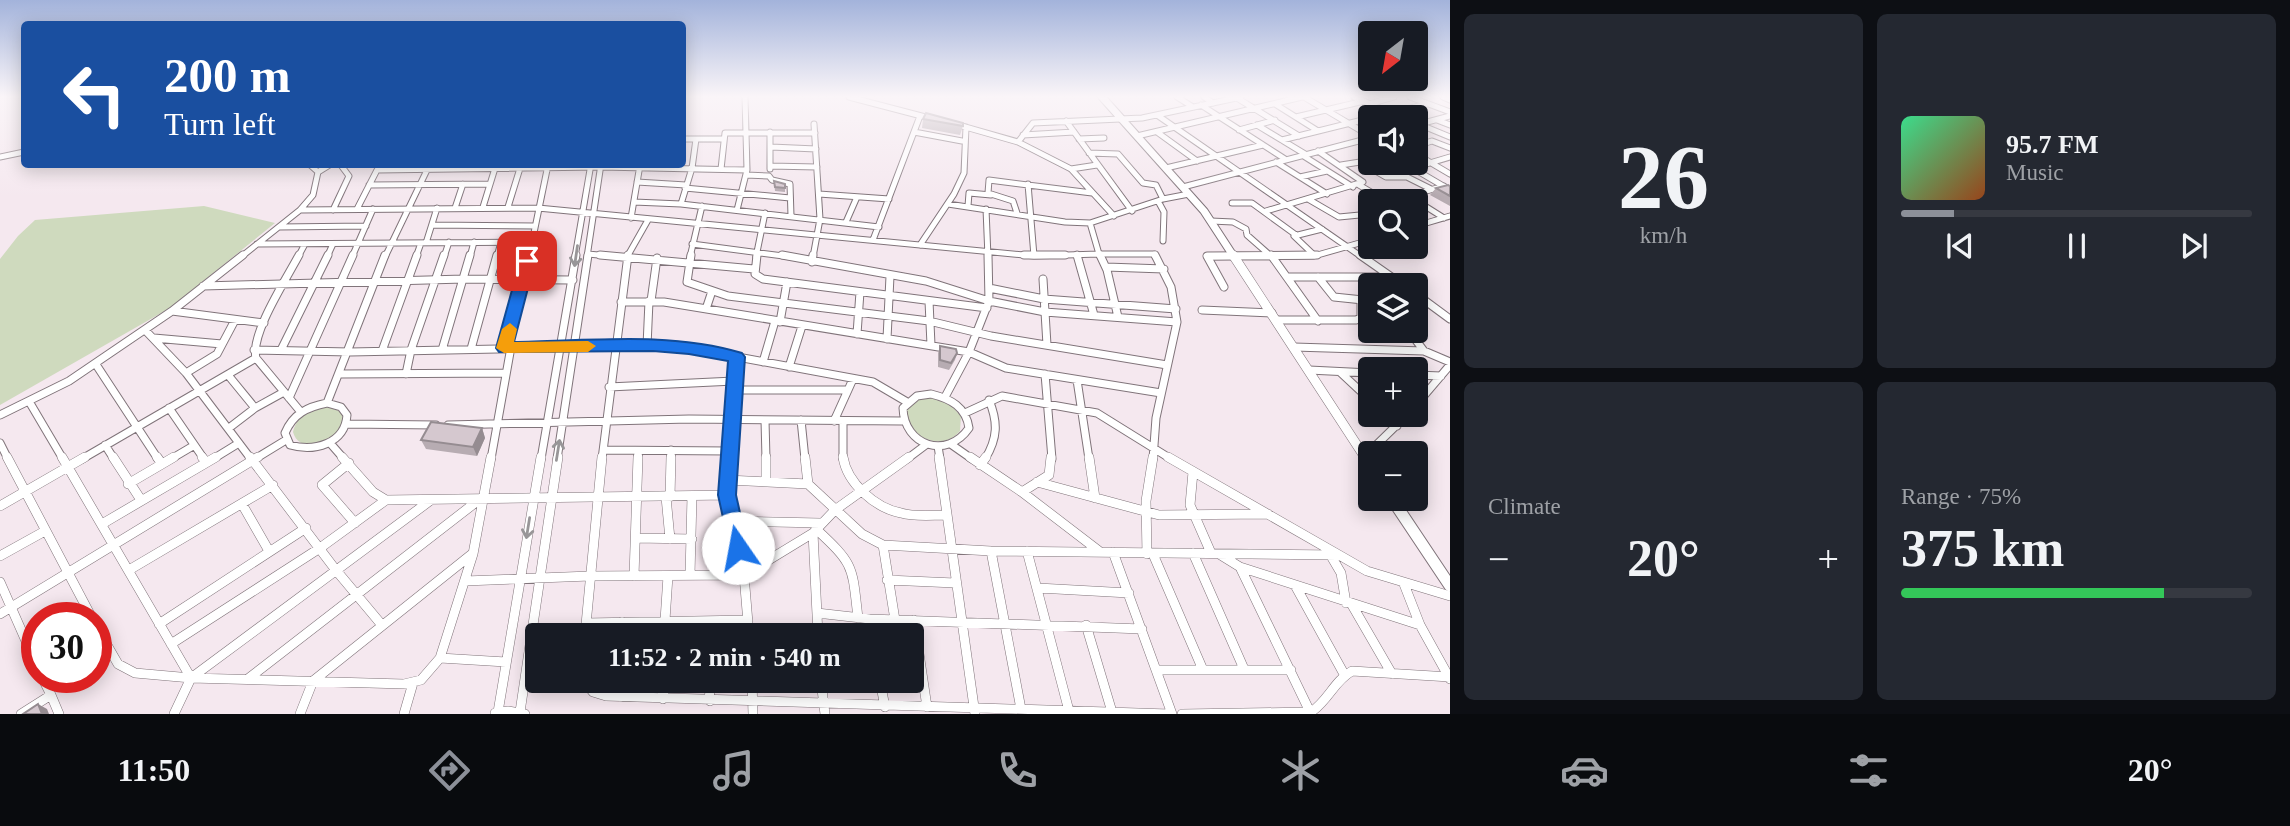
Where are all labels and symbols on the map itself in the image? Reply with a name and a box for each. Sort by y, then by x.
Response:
north arrow [1358,21,1428,91]
pin [497,231,557,291]
one-way arrow [569,244,582,267]
one-way arrow [551,439,564,462]
position arrow [701,511,775,585]
one-way arrow [521,516,534,539]
speed limit sign: 30 [21,602,112,693]

